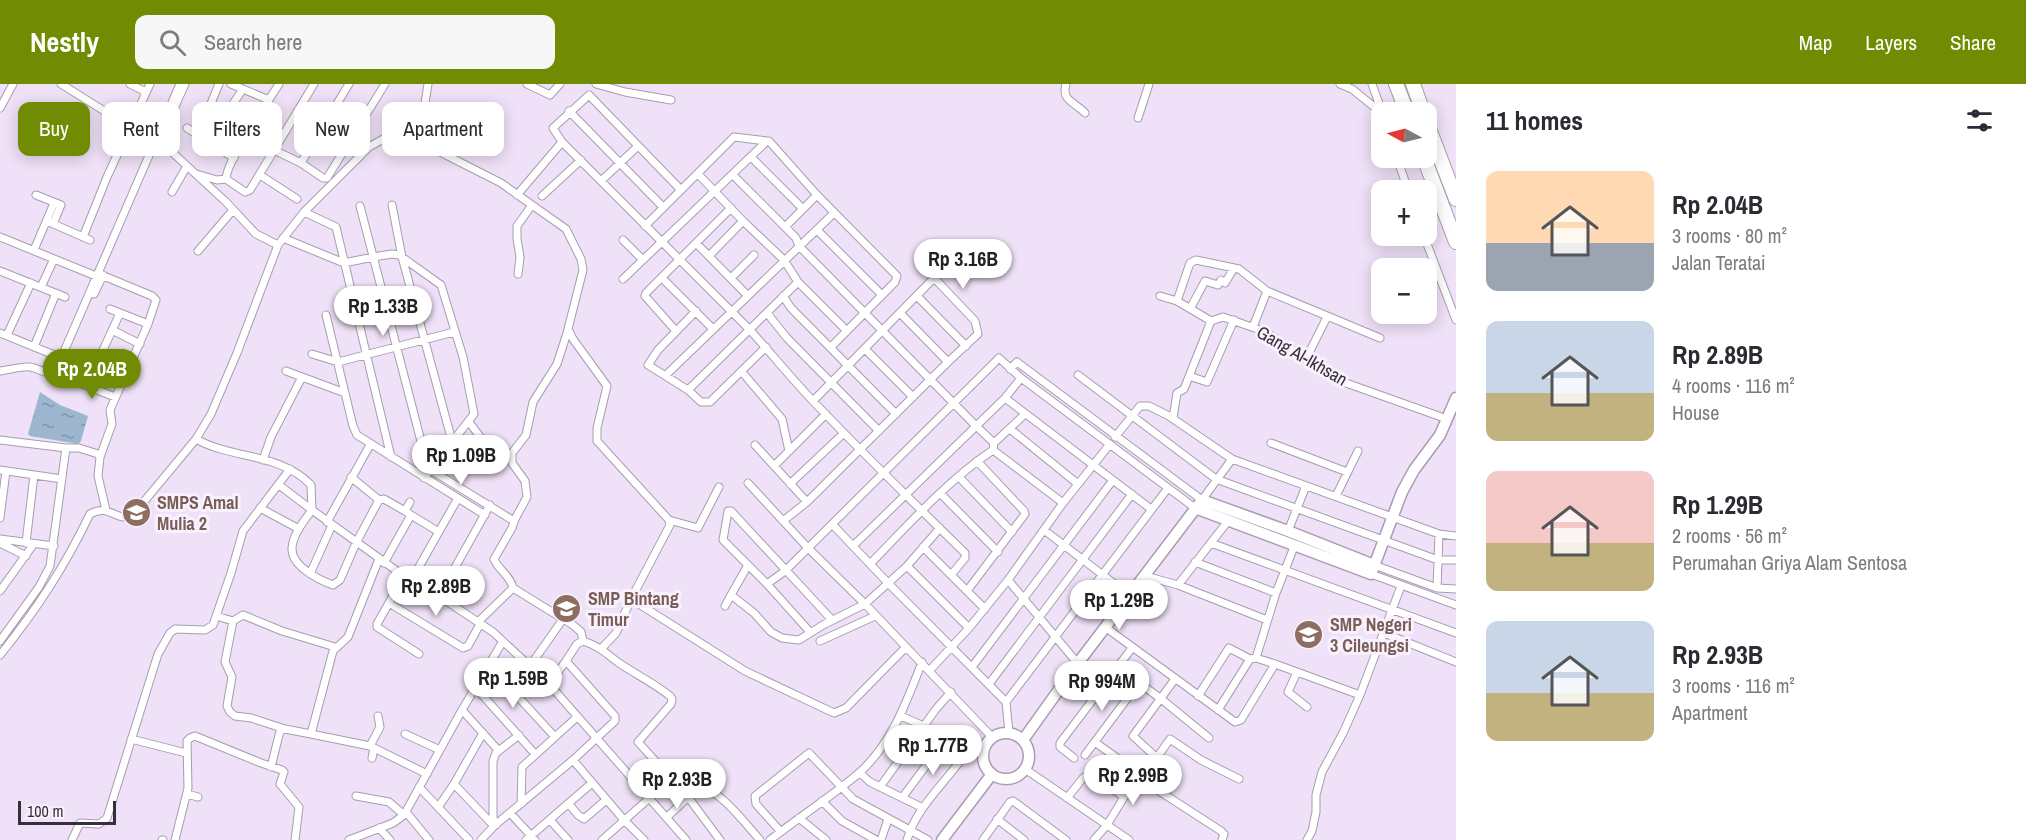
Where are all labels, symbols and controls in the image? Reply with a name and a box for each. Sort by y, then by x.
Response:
search box [135,15,555,69]
text: Nestly [30,23,99,61]
icon: search [156,26,189,59]
text: Search here [204,27,302,57]
text: Map [1799,28,1832,57]
text: Layers [1865,28,1917,57]
text: Share [1950,28,1996,57]
chip: Buy [18,102,90,156]
chip: Rent [102,102,180,156]
chip: Filters [192,102,282,156]
chip: New [294,102,370,156]
chip: Apartment [382,102,504,156]
north arrow [1371,102,1437,168]
map controls [1371,102,1437,324]
text: 11 homes [1486,103,1583,138]
icon: filters [1963,104,1996,137]
button: + [1371,180,1437,246]
text: Rp 2.04B [1672,187,1763,222]
icon: home [1534,195,1606,267]
text: 3 rooms · 80 m² [1672,222,1787,249]
pin: Rp 3.16B [901,239,1025,290]
text: Rp 3.16B [928,245,998,272]
text: Jalan Teratai [1672,249,1766,276]
button: − [1371,258,1437,324]
pin: Rp 1.33B [321,286,445,337]
text: Rp 1.33B [348,292,418,319]
street label: Gang Al-Ikhsan [1252,320,1352,392]
text: Rp 2.89B [1672,337,1763,372]
icon: home [1534,345,1606,417]
pin: Rp 2.04B [30,349,154,400]
text: Rp 2.04B [57,355,127,382]
text: 4 rooms · 116 m² [1672,372,1795,399]
text: House [1672,399,1719,426]
pin: Rp 1.09B [399,435,523,486]
text: Rp 1.09B [426,441,496,468]
text: Rp 1.29B [1672,487,1763,522]
place label: SMPS Amal Mulia 2 [157,490,239,536]
icon: home [1534,495,1606,567]
school or university icon: SMPS Amal Mulia 2 [120,497,152,529]
text: 2 rooms · 56 m² [1672,522,1787,549]
text: Perumahan Griya Alam Sentosa [1672,549,1907,576]
pin: Rp 2.89B [374,566,498,617]
text: Rp 2.89B [401,572,471,599]
pin: Rp 1.29B [1057,580,1181,631]
place label: SMP Bintang Timur [588,586,679,632]
text: Rp 1.29B [1084,586,1154,613]
school or university icon: SMP Bintang Timur [551,593,583,625]
place label: SMP Negeri 3 Cileungsi [1330,612,1412,658]
school or university icon: SMP Negeri 3 Cileungsi [1293,619,1325,651]
text: Rp 2.93B [1672,637,1763,672]
icon: home [1534,645,1606,717]
pin: Rp 1.59B [451,658,575,709]
pin: Rp 994M [1047,661,1157,712]
text: Rp 1.59B [478,664,548,691]
text: Rp 994M [1068,667,1136,694]
text: 3 rooms · 116 m² [1672,672,1795,699]
text: Apartment [1672,699,1748,726]
pin: Rp 1.77B [871,725,995,776]
text: Rp 1.77B [898,731,968,758]
pin: Rp 2.99B [1071,755,1195,806]
pin: Rp 2.93B [615,759,739,810]
text: Rp 2.99B [1098,761,1168,788]
text: Rp 2.93B [642,765,712,792]
scale bar [18,798,116,826]
text: 100 m [27,800,63,822]

